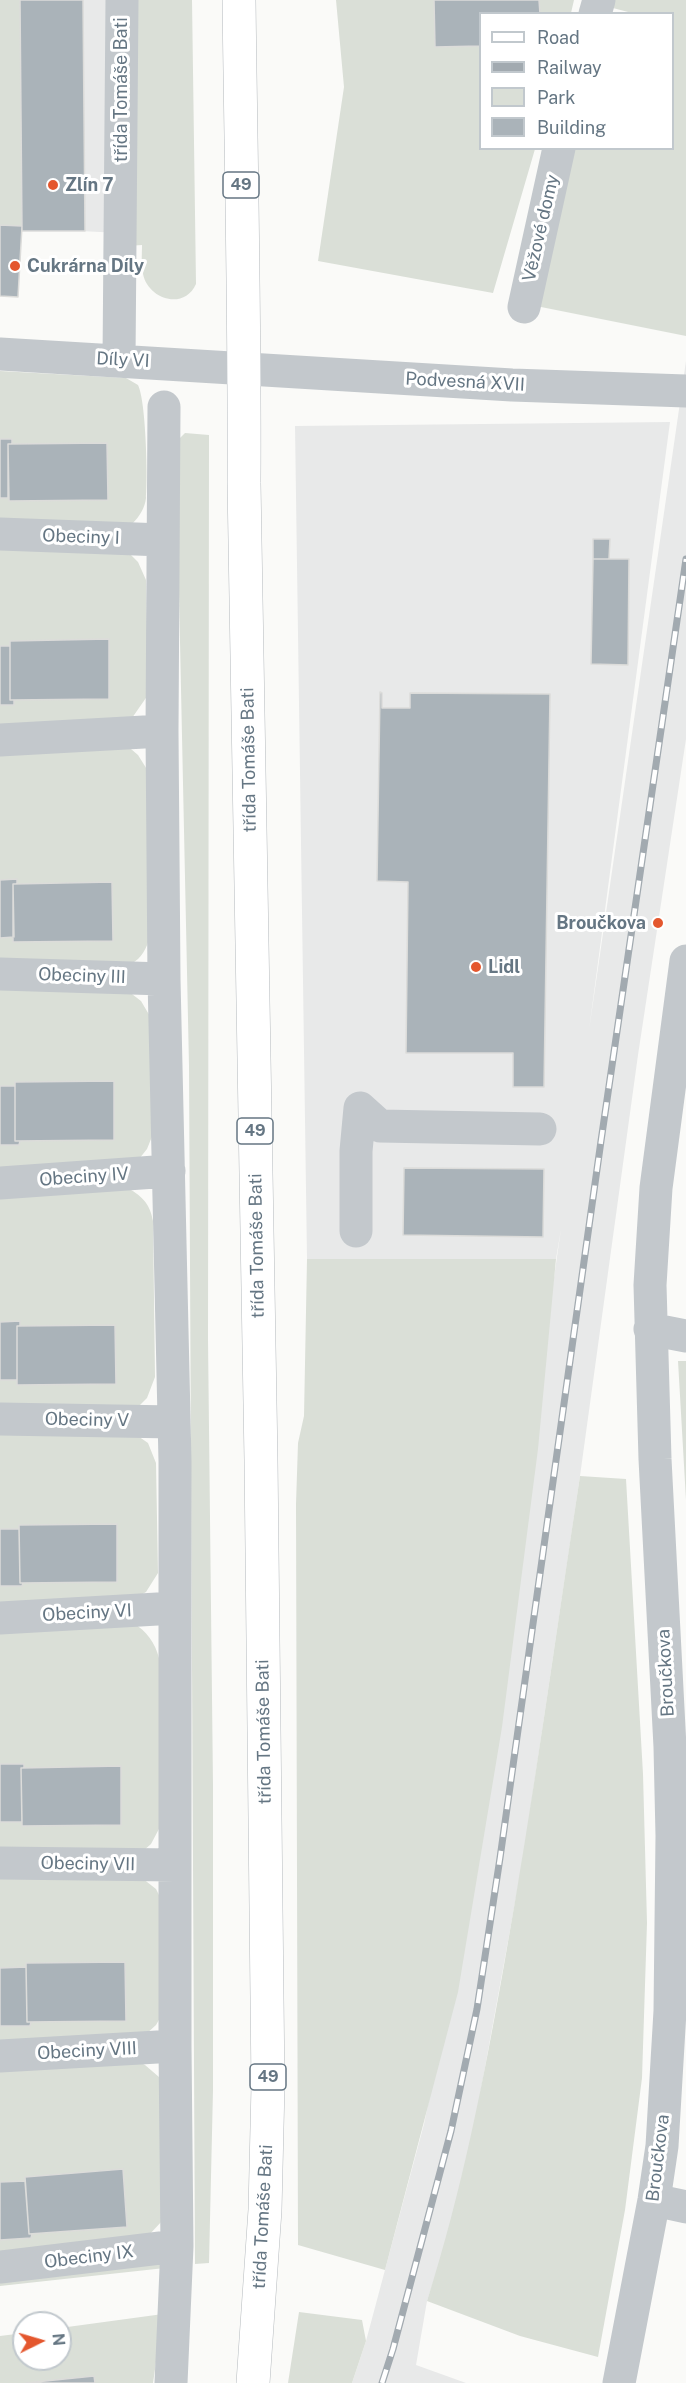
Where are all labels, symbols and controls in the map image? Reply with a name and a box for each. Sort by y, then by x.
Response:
legend [479,12,674,150]
street label: třída Tomáše Bati [110,17,132,163]
text: Road [537,27,580,48]
text: Railway [537,57,602,78]
text: Park [537,87,575,108]
text: Building [537,117,606,138]
road number: 49 [223,172,259,198]
street label: Věžové domy [518,172,564,284]
place label: Zlín 7 [65,174,114,196]
marker: Zlín 7 [46,178,60,192]
place label: Cukrárna Díly [27,255,144,277]
marker: Cukrárna Díly [8,259,22,273]
street label: Díly VI [96,348,150,372]
street label: Podvesná XVII [405,368,525,396]
street label: Obeciny I [42,525,120,549]
street label: třída Tomáše Bati [237,687,261,833]
place label: Broučkova [556,912,646,934]
marker: Broučkova [651,916,665,930]
place label: Lidl [488,956,520,978]
marker: Lidl [469,960,483,974]
street label: Obeciny III [38,964,126,988]
road number: 49 [237,1118,273,1144]
street label: Obeciny IV [39,1163,129,1191]
street label: třída Tomáše Bati [245,1173,269,1319]
street label: Obeciny V [45,1408,129,1432]
street label: Obeciny VI [42,1600,132,1626]
street label: Broučkova [653,1629,679,1717]
street label: třída Tomáše Bati [252,1659,276,1805]
street label: Obeciny VII [40,1852,136,1876]
street label: Obeciny VIII [37,2038,137,2064]
road number: 49 [250,2064,286,2090]
street label: Broučkova [642,2113,674,2203]
street label: třída Tomáše Bati [248,2144,278,2290]
street label: Obeciny IX [43,2241,135,2273]
north arrow [12,2311,72,2371]
text: N [48,2332,68,2347]

